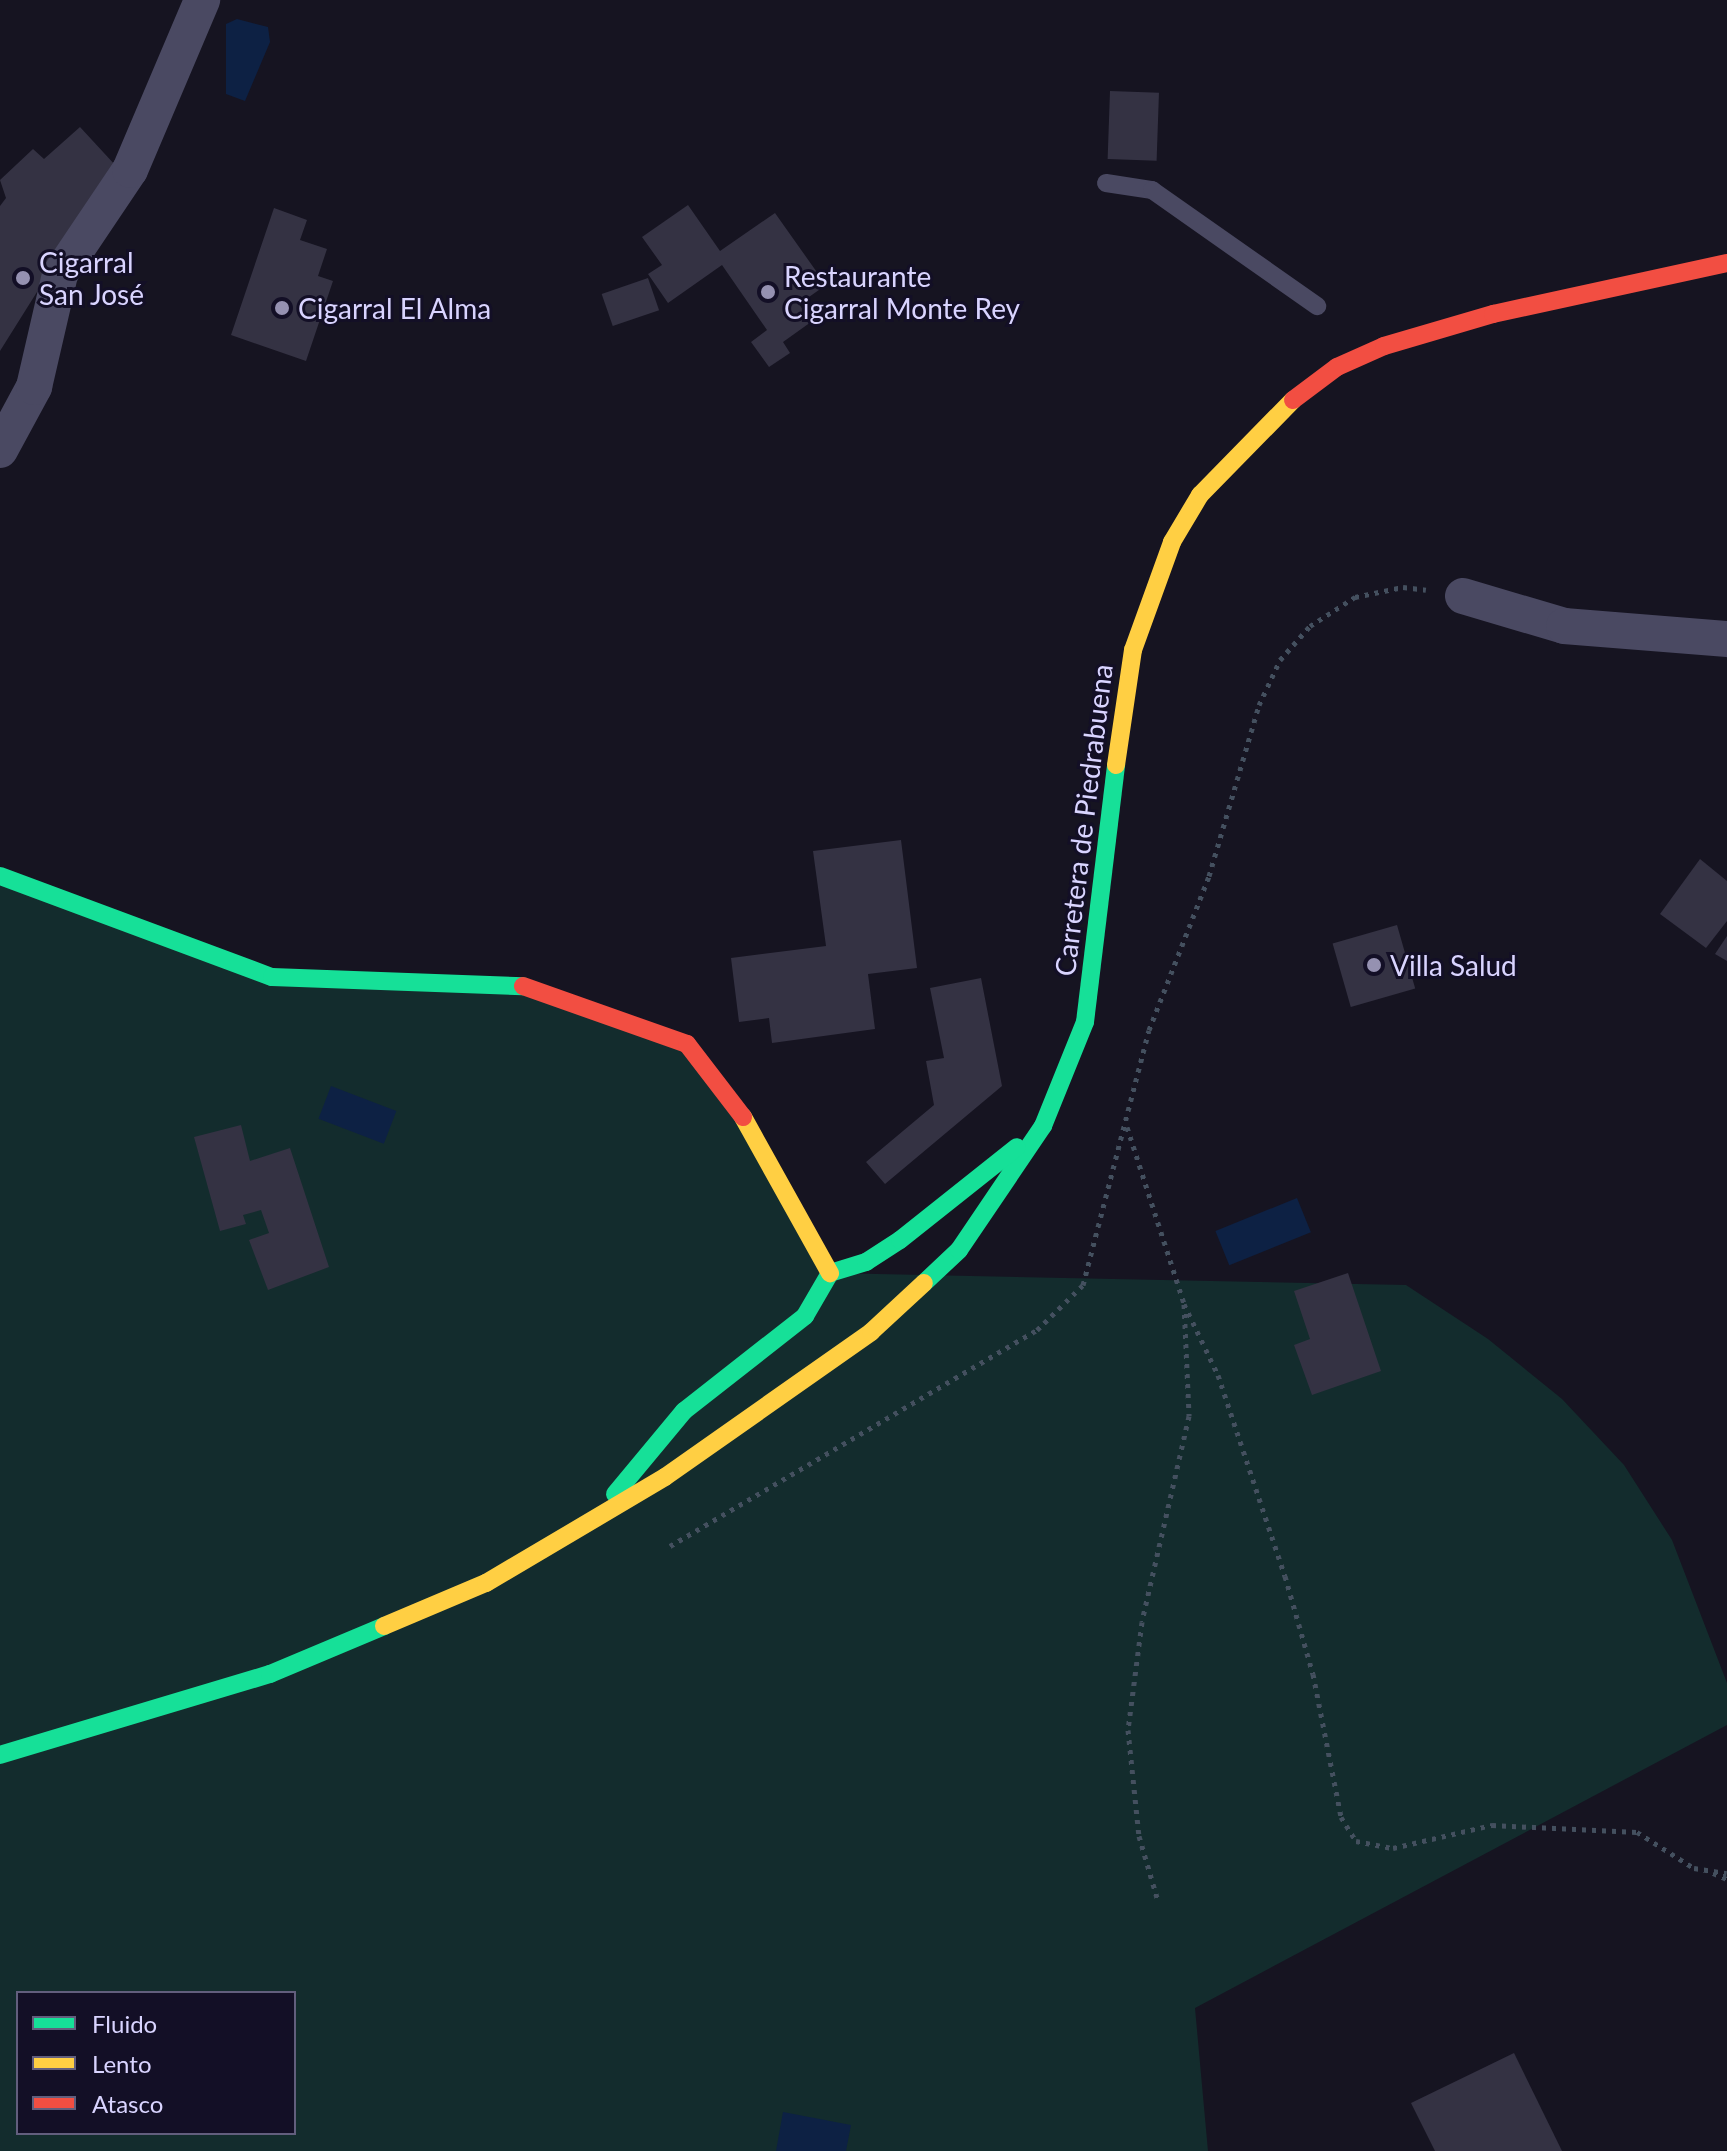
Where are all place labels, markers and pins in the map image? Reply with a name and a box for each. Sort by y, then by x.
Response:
place label: Cigarral San José [39,245,145,311]
place label: Restaurante Cigarral Monte Rey [784,259,1020,325]
marker: Cigarral San José [14,269,32,287]
marker: Restaurante Cigarral Monte Rey [759,283,777,301]
place label: Cigarral El Alma [298,291,492,325]
marker: Cigarral El Alma [273,299,291,317]
place label: Villa Salud [1390,948,1517,982]
marker: Villa Salud [1365,956,1383,974]

